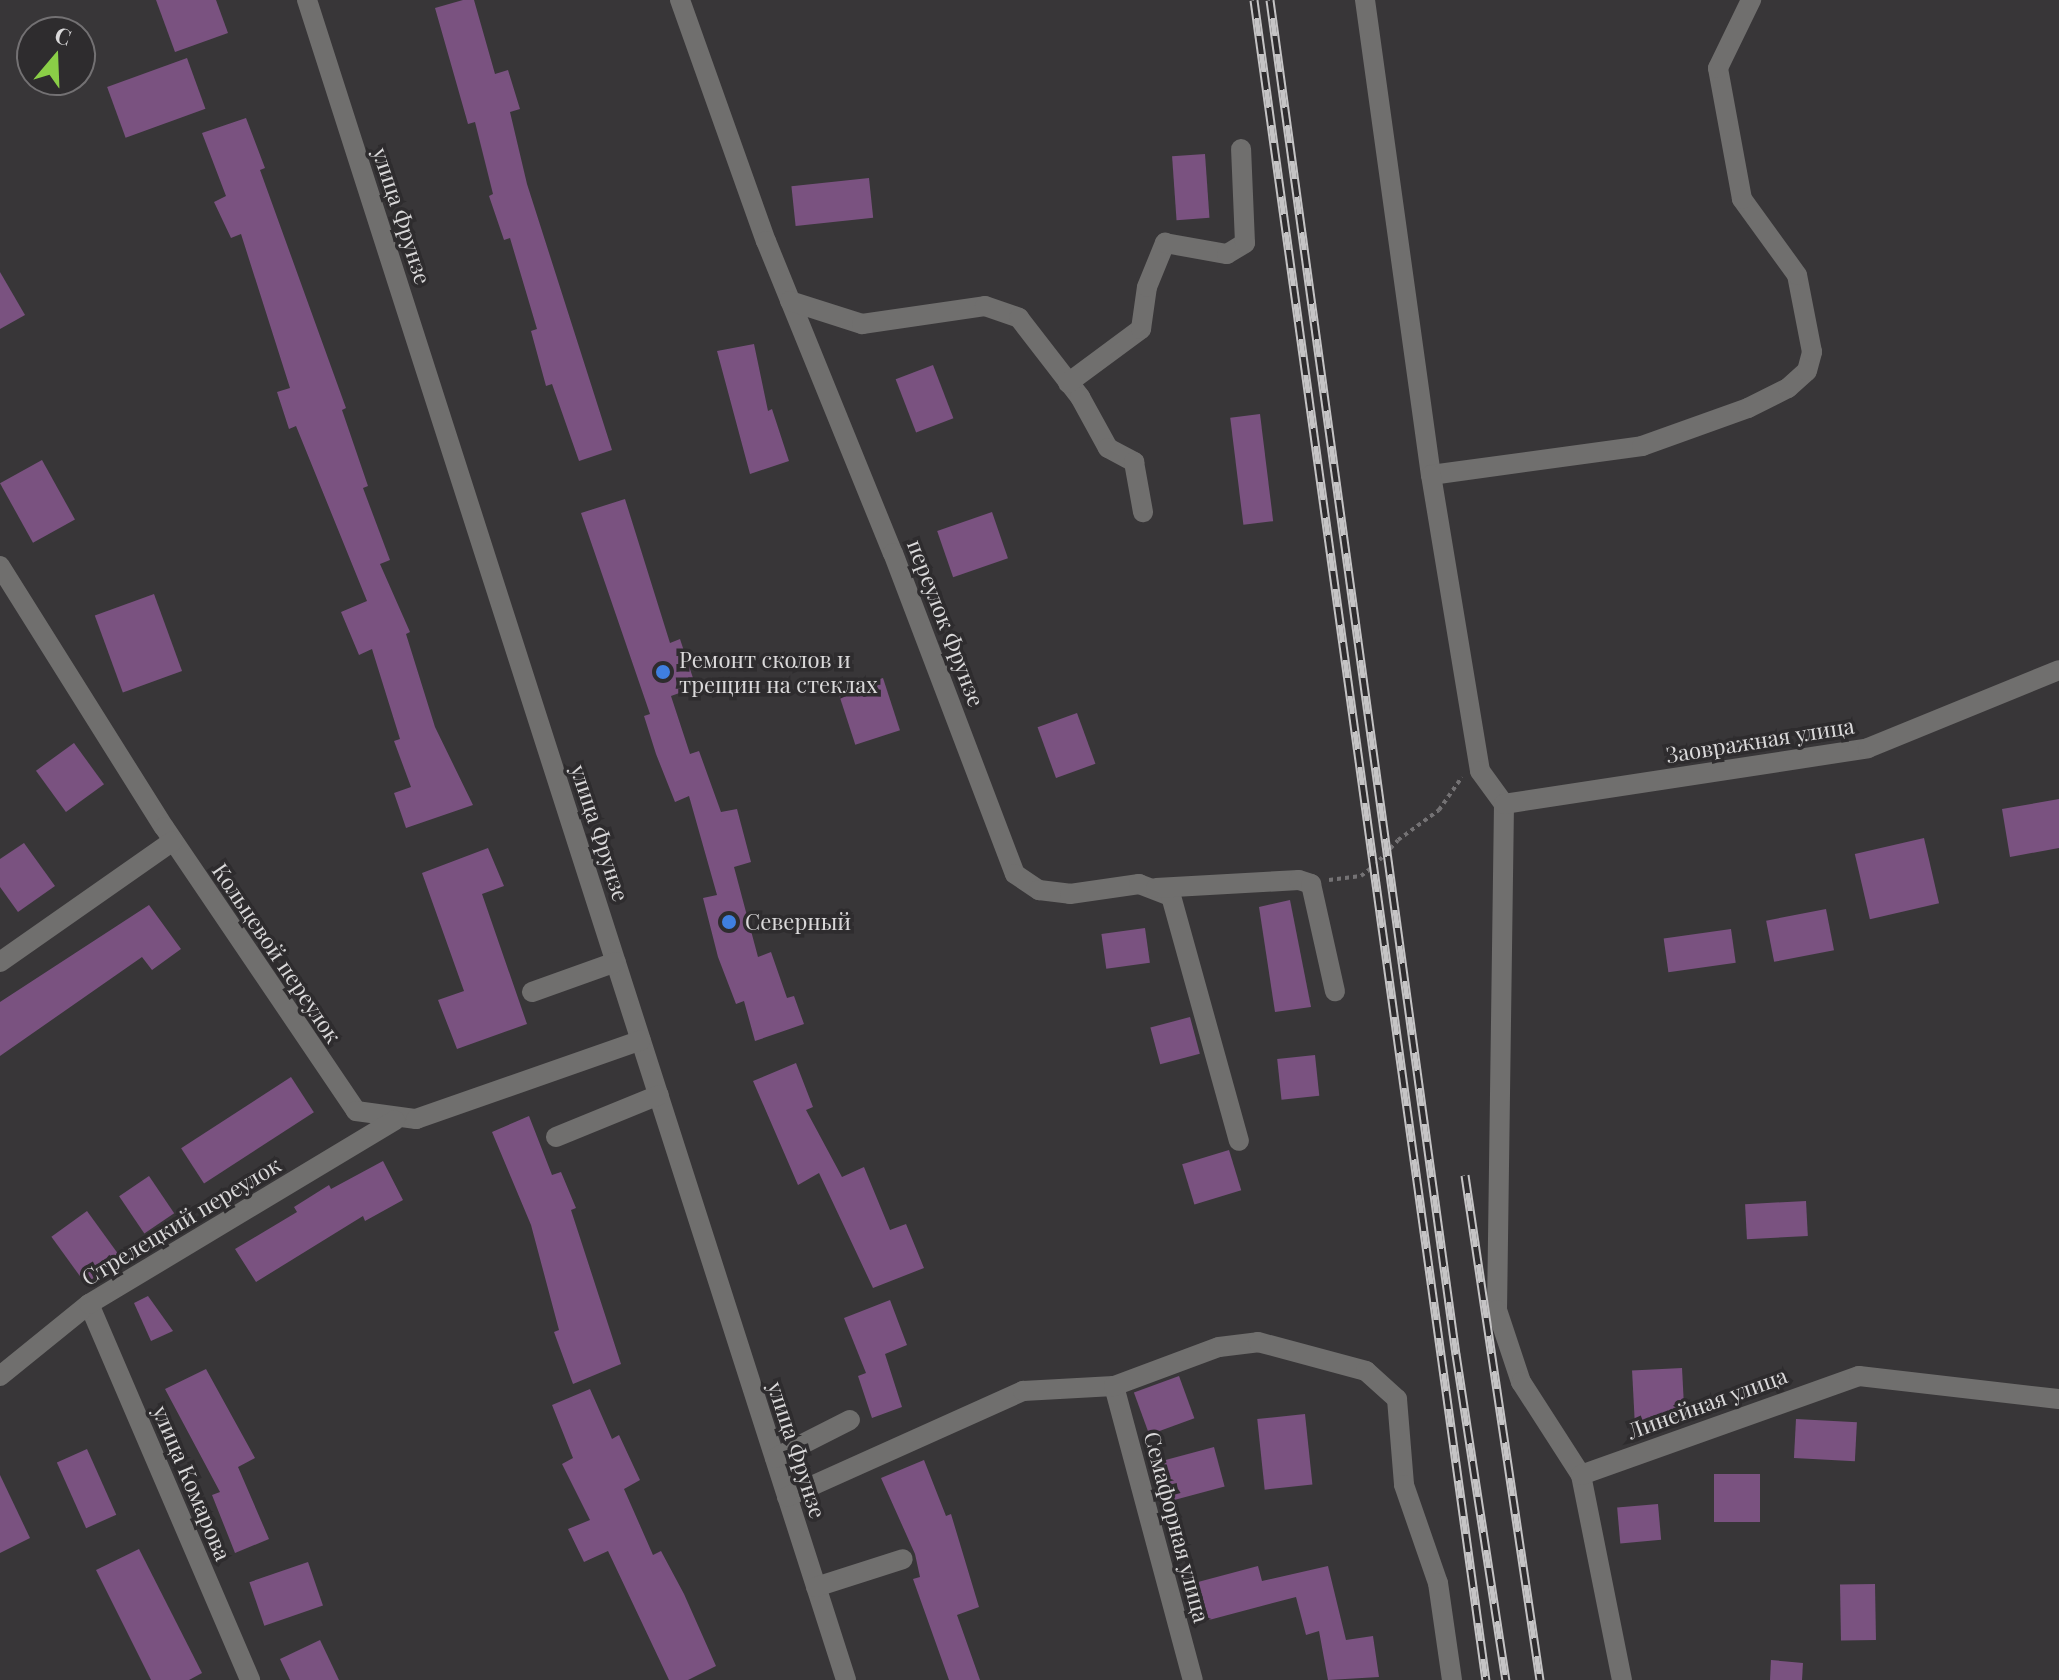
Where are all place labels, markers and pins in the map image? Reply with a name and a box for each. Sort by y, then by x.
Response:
place label: Ремонт сколов и трещин на стеклах [679,646,878,698]
marker: Ремонт сколов и трещин на стеклах [654,663,672,681]
place label: Северный [745,909,851,935]
marker: Северный [720,913,738,931]

